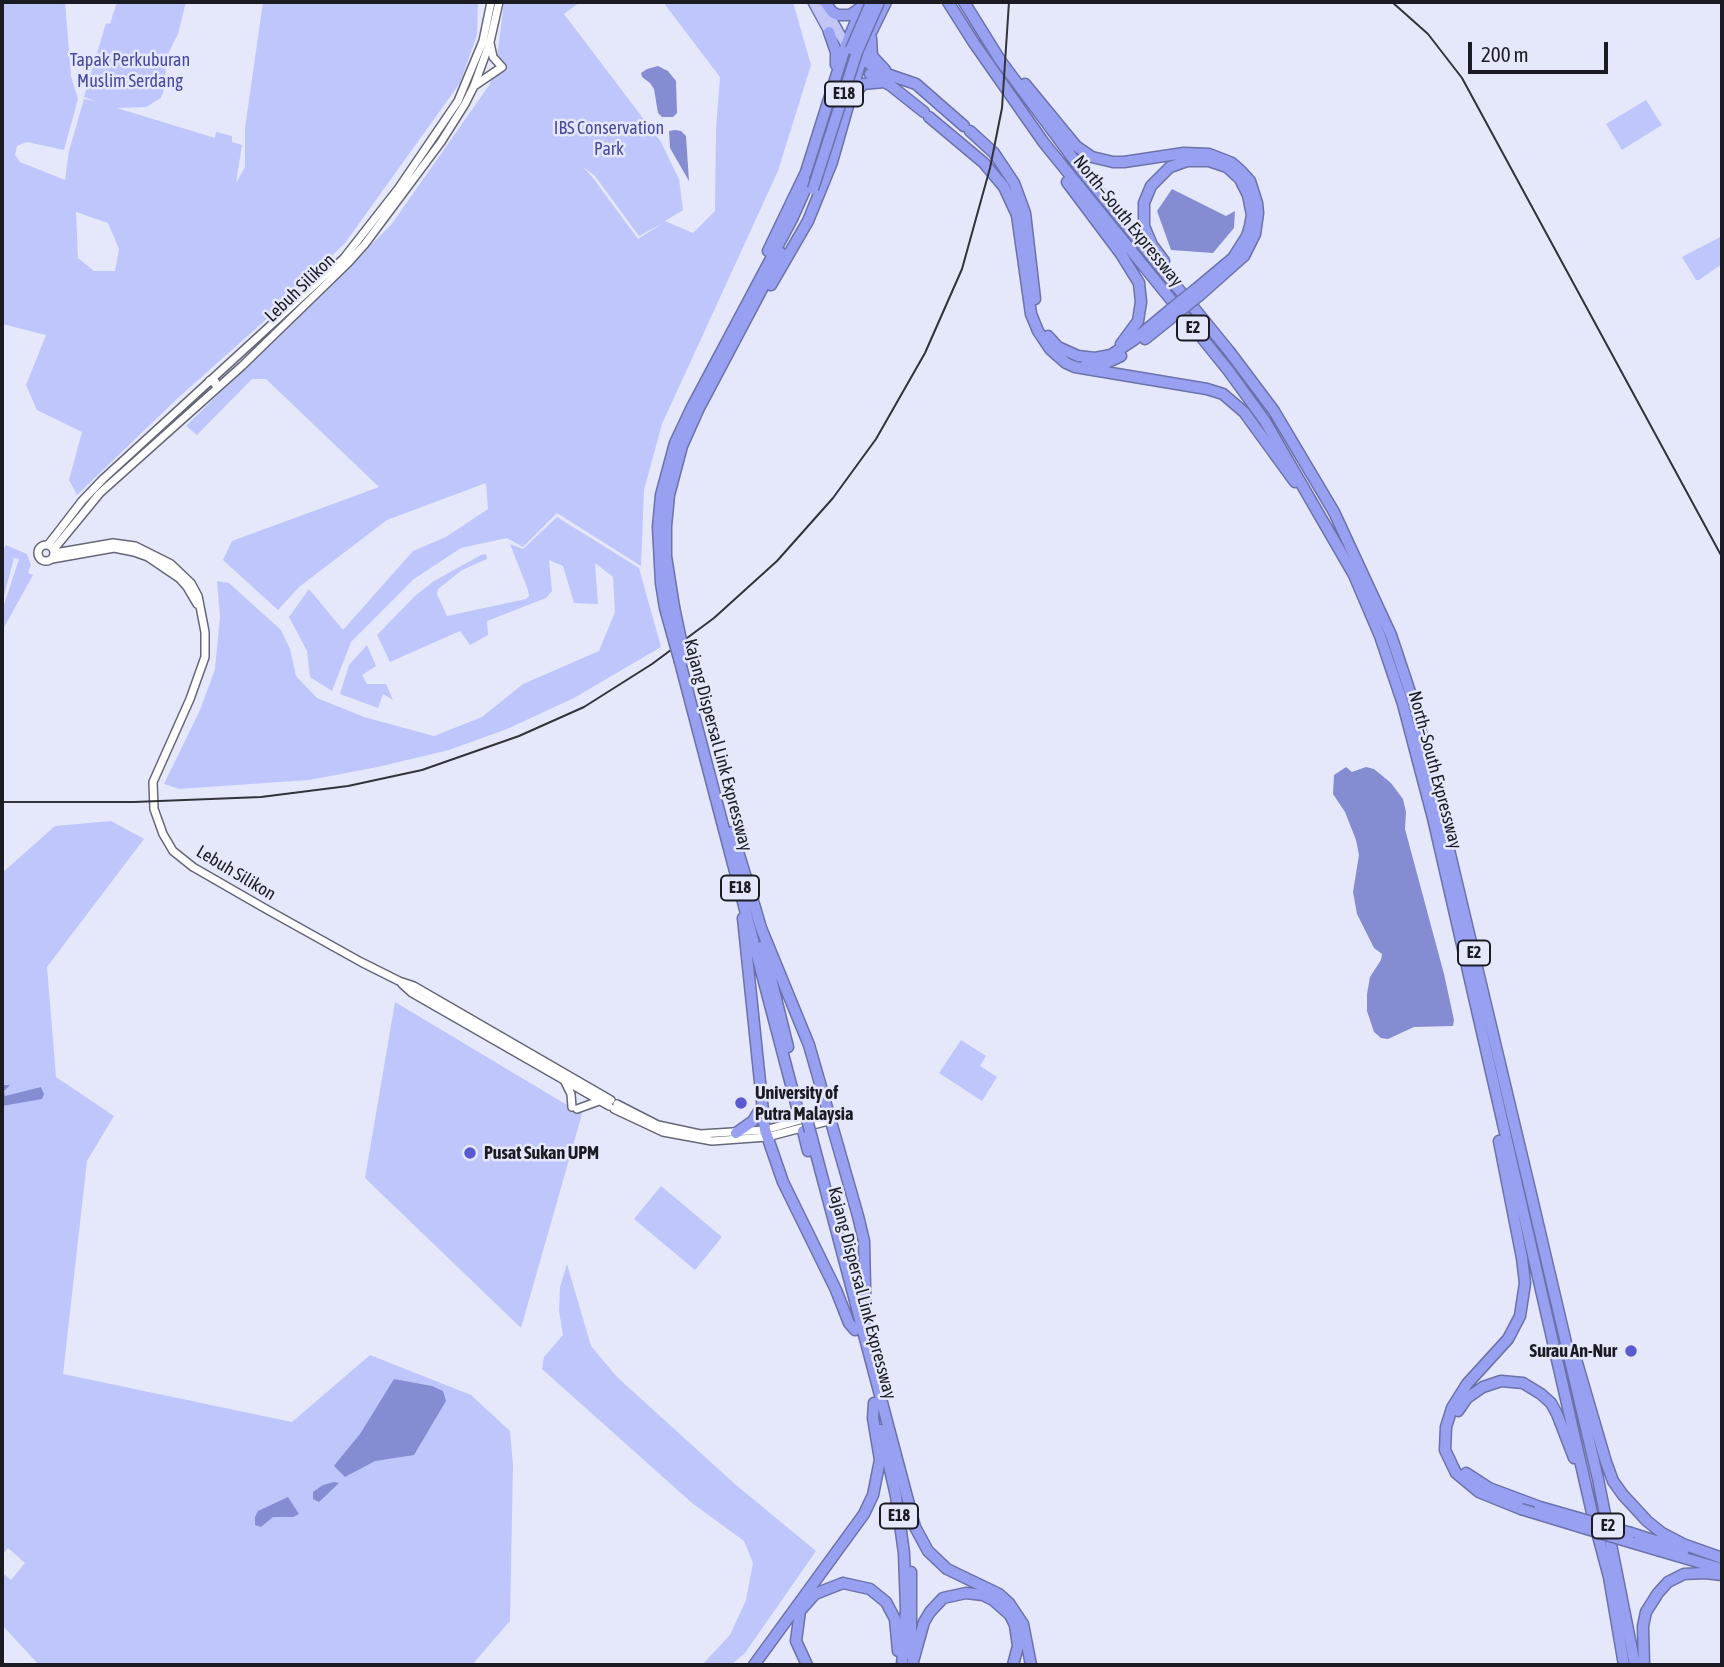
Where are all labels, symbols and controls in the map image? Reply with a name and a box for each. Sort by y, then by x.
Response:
scale bar [1472,28,1612,72]
text: 200 m [1481,42,1529,66]
park label: Tapak Perkuburan Muslim Serdang [70,49,190,92]
road number: E18 [825,82,863,106]
park label: IBS Conservation Park [554,117,664,160]
street label: North–South Expressway [1068,151,1188,291]
street label: Lebuh Silikon [261,249,339,327]
road number: E2 [1177,316,1209,340]
street label: Kajang Dispersal Link Expressway [679,636,757,854]
street label: North–South Expressway [1404,689,1466,851]
street label: Lebuh Silikon [192,841,280,905]
road number: E18 [721,876,759,900]
road number: E2 [1458,940,1490,965]
place label: University of Putra Malaysia [755,1082,853,1124]
marker: University of Putra Malaysia [733,1095,749,1111]
place label: Pusat Sukan UPM [484,1142,599,1164]
marker: Pusat Sukan UPM [462,1145,478,1161]
street label: Kajang Dispersal Link Expressway [823,1184,901,1402]
place label: Surau An-Nur [1530,1340,1617,1362]
marker: Surau An-Nur [1623,1343,1639,1359]
road number: E18 [880,1504,918,1528]
road number: E2 [1592,1514,1624,1538]

